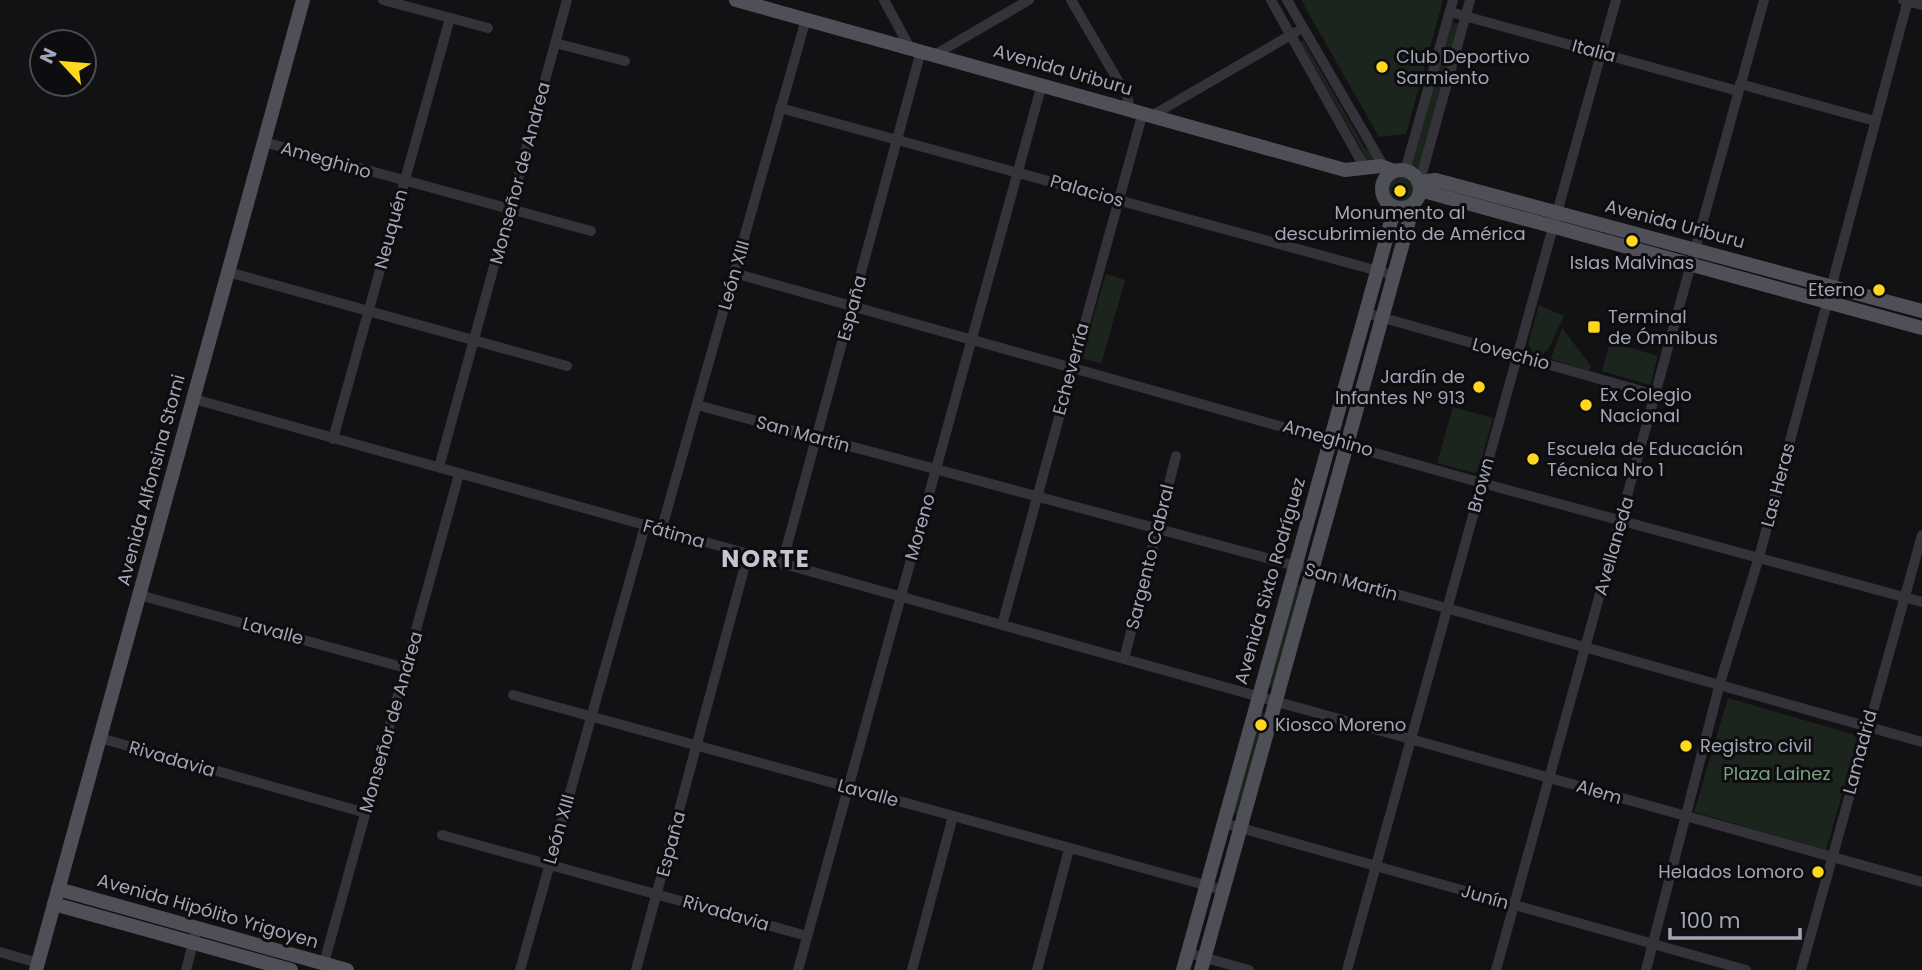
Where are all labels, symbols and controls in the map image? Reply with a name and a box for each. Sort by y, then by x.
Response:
north arrow [28,28,98,98]
street label: Italia [1570,33,1619,68]
street label: Avenida Uriburu [991,38,1136,101]
text: N [33,43,63,68]
place label: Club Deportivo Sarmiento [1396,44,1530,90]
marker: Club Deportivo Sarmiento [1374,59,1390,75]
street label: Monseñor de Andrea [483,79,556,267]
street label: Ameghino [278,135,374,184]
street label: Palacios [1047,168,1127,213]
marker: Monumento al descubrimiento de América [1392,183,1408,199]
street label: Neuquén [368,186,413,272]
street label: Avenida Uriburu [1602,193,1748,254]
place label: Monumento al descubrimiento de América [1274,200,1526,246]
marker: Islas Malvinas [1624,233,1640,249]
street label: León XIII [712,237,755,313]
place label: Islas Malvinas [1570,250,1694,275]
street label: España [831,272,872,343]
place label: Eterno [1808,277,1865,302]
marker: Eterno [1871,282,1887,298]
place label: Terminal de Ómnibus [1608,304,1718,350]
marker: Terminal de Ómnibus [1586,319,1602,335]
street label: Echeverría [1046,320,1095,418]
street label: Lovechio [1470,331,1552,376]
place label: Jardín de Infantes N° 913 [1335,364,1465,410]
street label: Avenida Alfonsina Storni [110,372,191,588]
marker: Jardín de Infantes N° 913 [1471,379,1487,395]
place label: Ex Colegio Nacional [1600,382,1692,428]
marker: Ex Colegio Nacional [1578,397,1594,413]
street label: San Martín [754,409,853,458]
street label: Ameghino [1280,413,1376,462]
place label: Escuela de Educación Técnica Nro 1 [1547,436,1743,482]
street label: Las Heras [1754,440,1801,530]
marker: Escuela de Educación Técnica Nro 1 [1525,451,1541,467]
street label: Brown [1461,455,1500,515]
street label: Avenida Sixto Rodríguez [1228,475,1311,687]
street label: Sargento Cabral [1119,482,1180,632]
street label: Moreno [898,491,941,563]
street label: Avellaneda [1588,494,1640,598]
street label: Fátima [640,513,708,554]
district label: NORTE [721,542,811,575]
street label: San Martín [1302,556,1401,607]
street label: Lavalle [240,610,306,651]
street label: Monseñor de Andrea [353,628,428,816]
street label: Lamadrid [1836,707,1883,797]
place label: Kiosco Moreno [1275,712,1406,737]
marker: Kiosco Moreno [1253,717,1269,733]
place label: Registro civil [1700,733,1812,758]
street label: Rivadavia [126,734,218,783]
marker: Registro civil [1678,738,1694,754]
park label: Plaza Lainez [1723,761,1831,786]
street label: Lavalle [835,772,901,813]
street label: Alem [1573,773,1625,810]
street label: León XIII [537,791,580,867]
street label: España [650,808,691,879]
place label: Helados Lomoro [1658,859,1804,884]
marker: Helados Lomoro [1810,864,1826,880]
street label: Avenida Hipólito Yrigoyen [95,867,322,954]
street label: Junín [1458,878,1512,915]
street label: Rivadavia [680,888,772,937]
scale bar [1670,897,1800,941]
text: 100 m [1680,906,1740,935]

